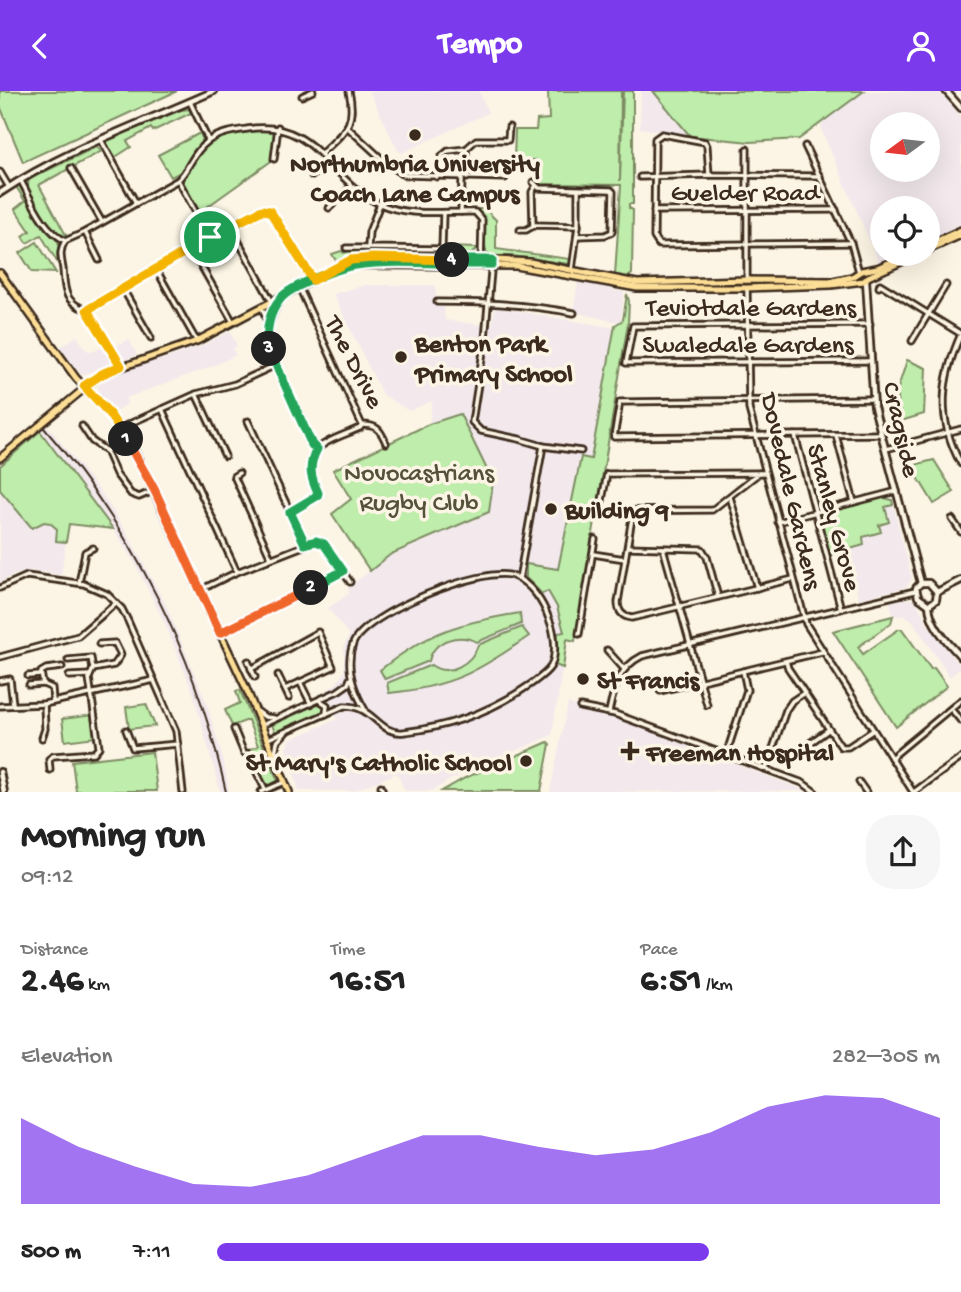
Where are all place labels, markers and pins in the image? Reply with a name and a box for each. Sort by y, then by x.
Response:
marker: Northumbria University Coach Lane Campus [407,127,423,143]
place label: Northumbria University Coach Lane Campus [290,151,540,212]
pin [180,207,240,267]
pin: 4 [434,243,470,277]
pin: 3 [252,331,286,367]
place label: Benton Park Primary School [413,331,573,392]
marker: Benton Park Primary School [393,349,409,365]
pin: 1 [108,421,144,457]
place label: Building 9 [564,498,669,529]
marker: Building 9 [543,501,559,517]
pin: 2 [294,571,328,605]
place label: St Francis [597,668,701,699]
marker: St Francis [575,671,591,687]
place label: Freeman Hospital [645,740,834,771]
marker: Freeman Hospital [620,741,640,761]
place label: St Mary's Catholic School [246,750,512,781]
marker: St Mary's Catholic School [518,753,534,769]

